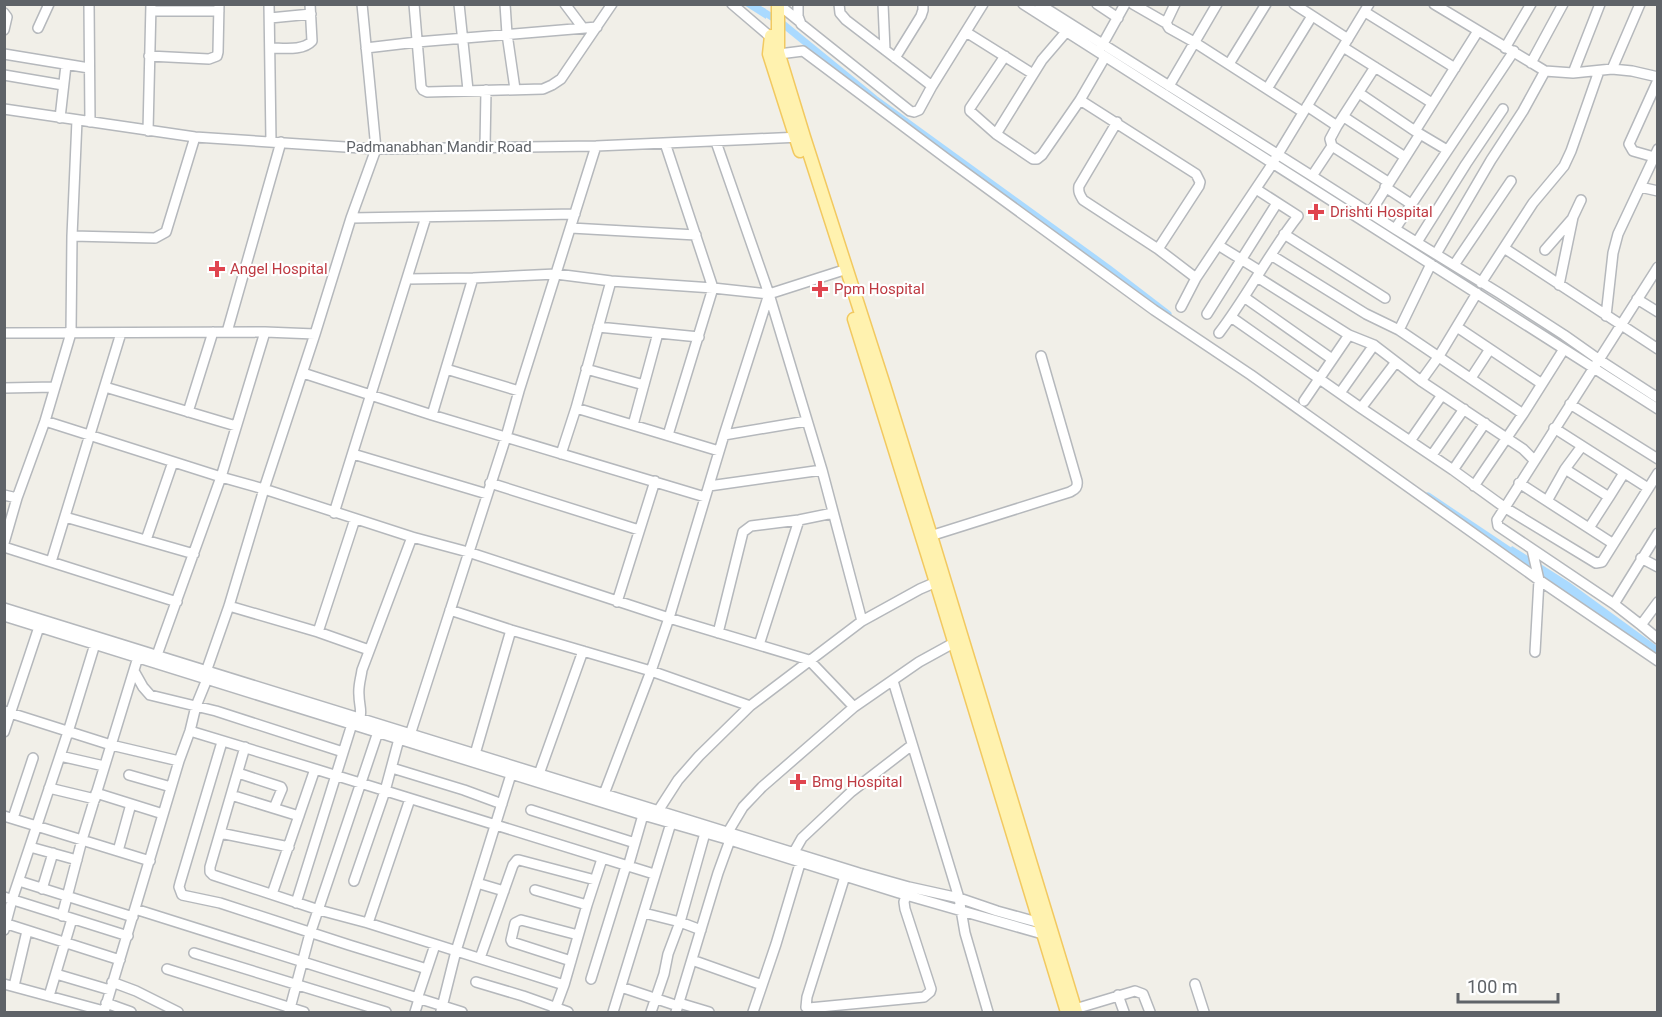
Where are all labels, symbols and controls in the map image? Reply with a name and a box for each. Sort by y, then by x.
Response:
street label: Padmanabhan Mandir Road [346,138,532,156]
marker: Drishti Hospital [1307,203,1325,221]
place label: Drishti Hospital [1330,203,1433,221]
marker: Angel Hospital [208,260,226,278]
place label: Angel Hospital [230,260,328,278]
marker: Ppm Hospital [811,280,829,298]
place label: Ppm Hospital [834,280,925,298]
marker: Bmg Hospital [789,773,807,791]
place label: Bmg Hospital [812,773,902,791]
scale bar [1458,966,1558,1004]
text: 100 m [1467,976,1518,997]

